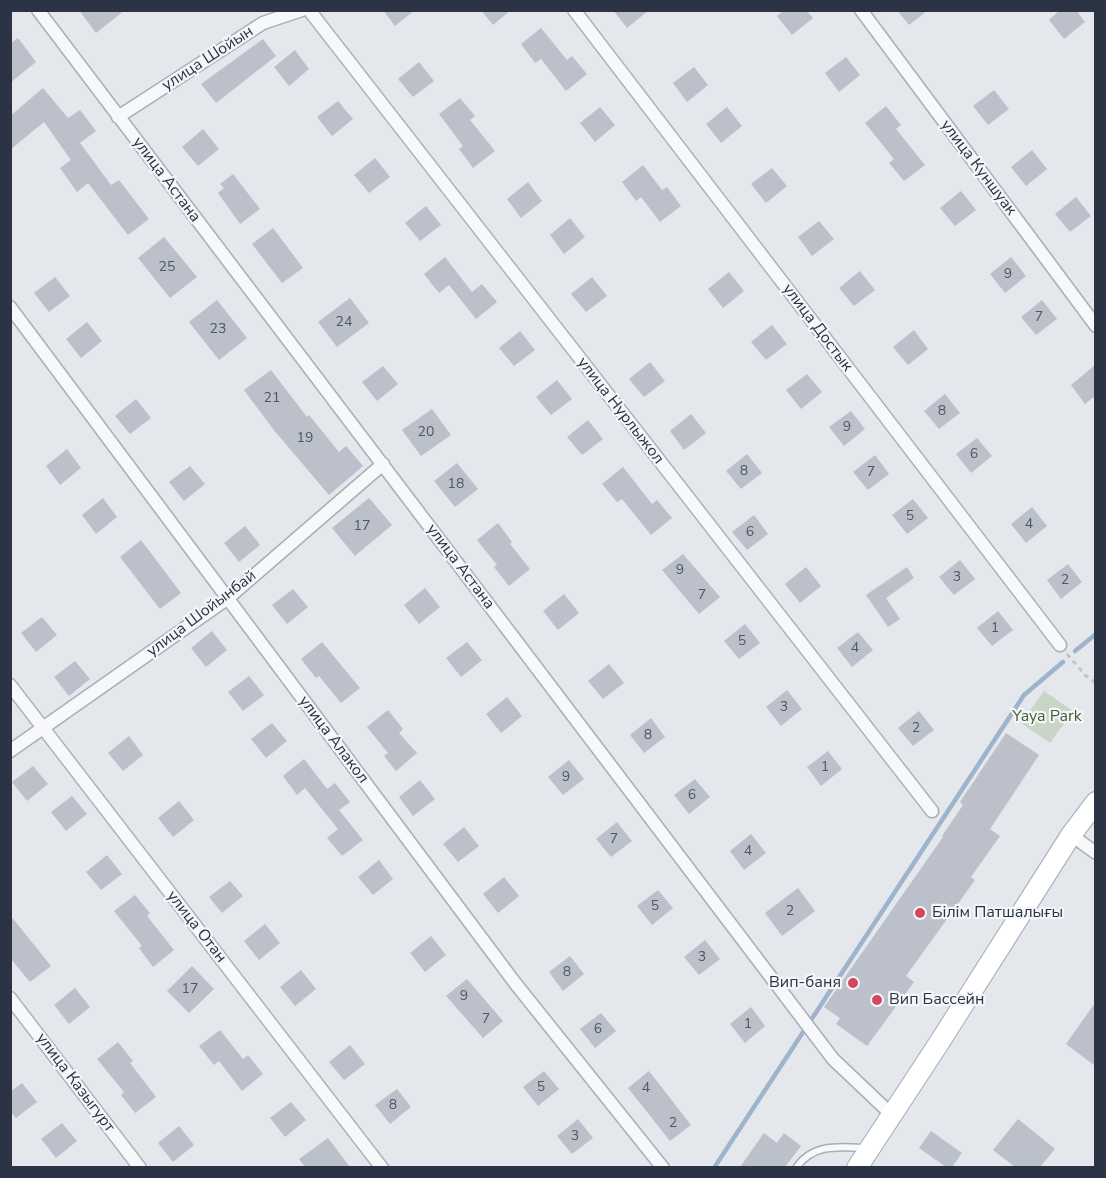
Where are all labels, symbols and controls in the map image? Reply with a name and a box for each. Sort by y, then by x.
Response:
street label: улица Шойын [159,22,257,96]
street label: улица Куншуак [936,117,1020,219]
street label: улица Астана [128,134,204,226]
house number: 25 [159,260,175,276]
house number: 9 [1004,267,1012,283]
street label: улица Достык [778,280,856,376]
house number: 7 [1035,310,1043,326]
house number: 24 [336,315,352,331]
house number: 23 [210,322,226,338]
street label: улица Нурлыжол [572,354,668,468]
house number: 21 [264,391,280,407]
house number: 8 [938,404,946,420]
house number: 9 [843,420,851,436]
house number: 20 [418,425,434,441]
house number: 19 [297,431,313,447]
house number: 6 [970,447,978,463]
house number: 8 [740,464,748,480]
house number: 7 [867,465,875,481]
house number: 18 [448,477,464,493]
house number: 5 [906,509,914,525]
house number: 4 [1025,517,1033,533]
house number: 17 [354,519,370,535]
street label: улица Астана [422,521,498,613]
house number: 6 [746,525,754,541]
house number: 9 [676,563,684,579]
street label: улица Шойынбай [143,567,261,661]
house number: 3 [953,570,961,586]
house number: 2 [1061,573,1069,589]
house number: 7 [698,588,706,604]
house number: 1 [991,621,999,637]
house number: 5 [738,634,746,650]
house number: 4 [851,641,859,657]
street label: улица Алакол [294,692,372,788]
house number: 3 [780,700,788,716]
park label: Yaya Park [1012,707,1082,727]
house number: 2 [912,721,920,737]
house number: 8 [644,728,652,744]
house number: 1 [821,760,829,776]
house number: 9 [562,770,570,786]
house number: 6 [688,788,696,804]
house number: 7 [610,832,618,848]
house number: 4 [744,844,752,860]
street label: улица Отан [162,887,230,967]
house number: 5 [651,899,659,915]
place label: Білім Патшалығы [932,903,1063,923]
house number: 2 [786,904,794,920]
marker: Білім Патшалығы [913,906,927,920]
house number: 3 [698,950,706,966]
house number: 8 [563,965,571,981]
place label: Вип-баня [769,973,841,993]
marker: Вип-баня [846,976,860,990]
house number: 17 [182,982,198,998]
house number: 9 [460,989,468,1005]
place label: Вип Бассейн [889,990,984,1010]
marker: Вип Бассейн [870,993,884,1007]
house number: 7 [482,1012,490,1028]
house number: 1 [744,1017,752,1033]
house number: 6 [594,1022,602,1038]
street label: улица Казыгурт [31,1030,119,1136]
house number: 5 [537,1080,545,1096]
house number: 4 [642,1081,650,1097]
house number: 8 [389,1098,397,1114]
house number: 2 [669,1116,677,1132]
house number: 3 [571,1129,579,1145]

